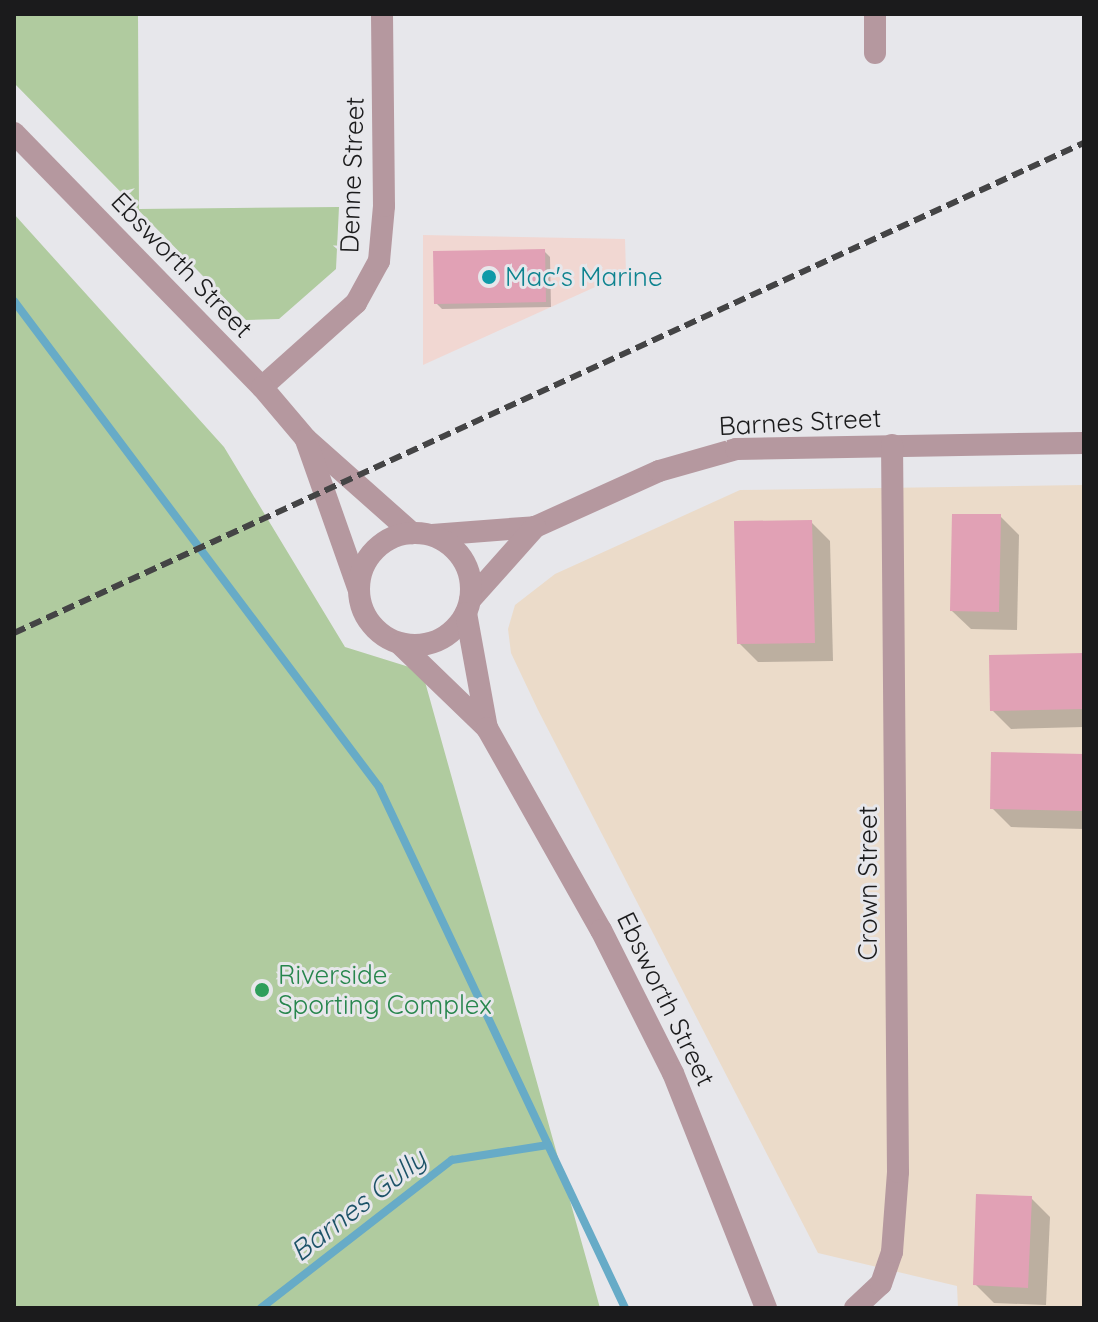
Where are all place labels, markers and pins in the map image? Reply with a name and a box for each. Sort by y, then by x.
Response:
place label: Mac's Marine [505,261,663,293]
marker: Mac's Marine [480,268,498,286]
place label: Riverside Sporting Complex [278,959,492,1020]
marker: Riverside Sporting Complex [253,981,271,999]

